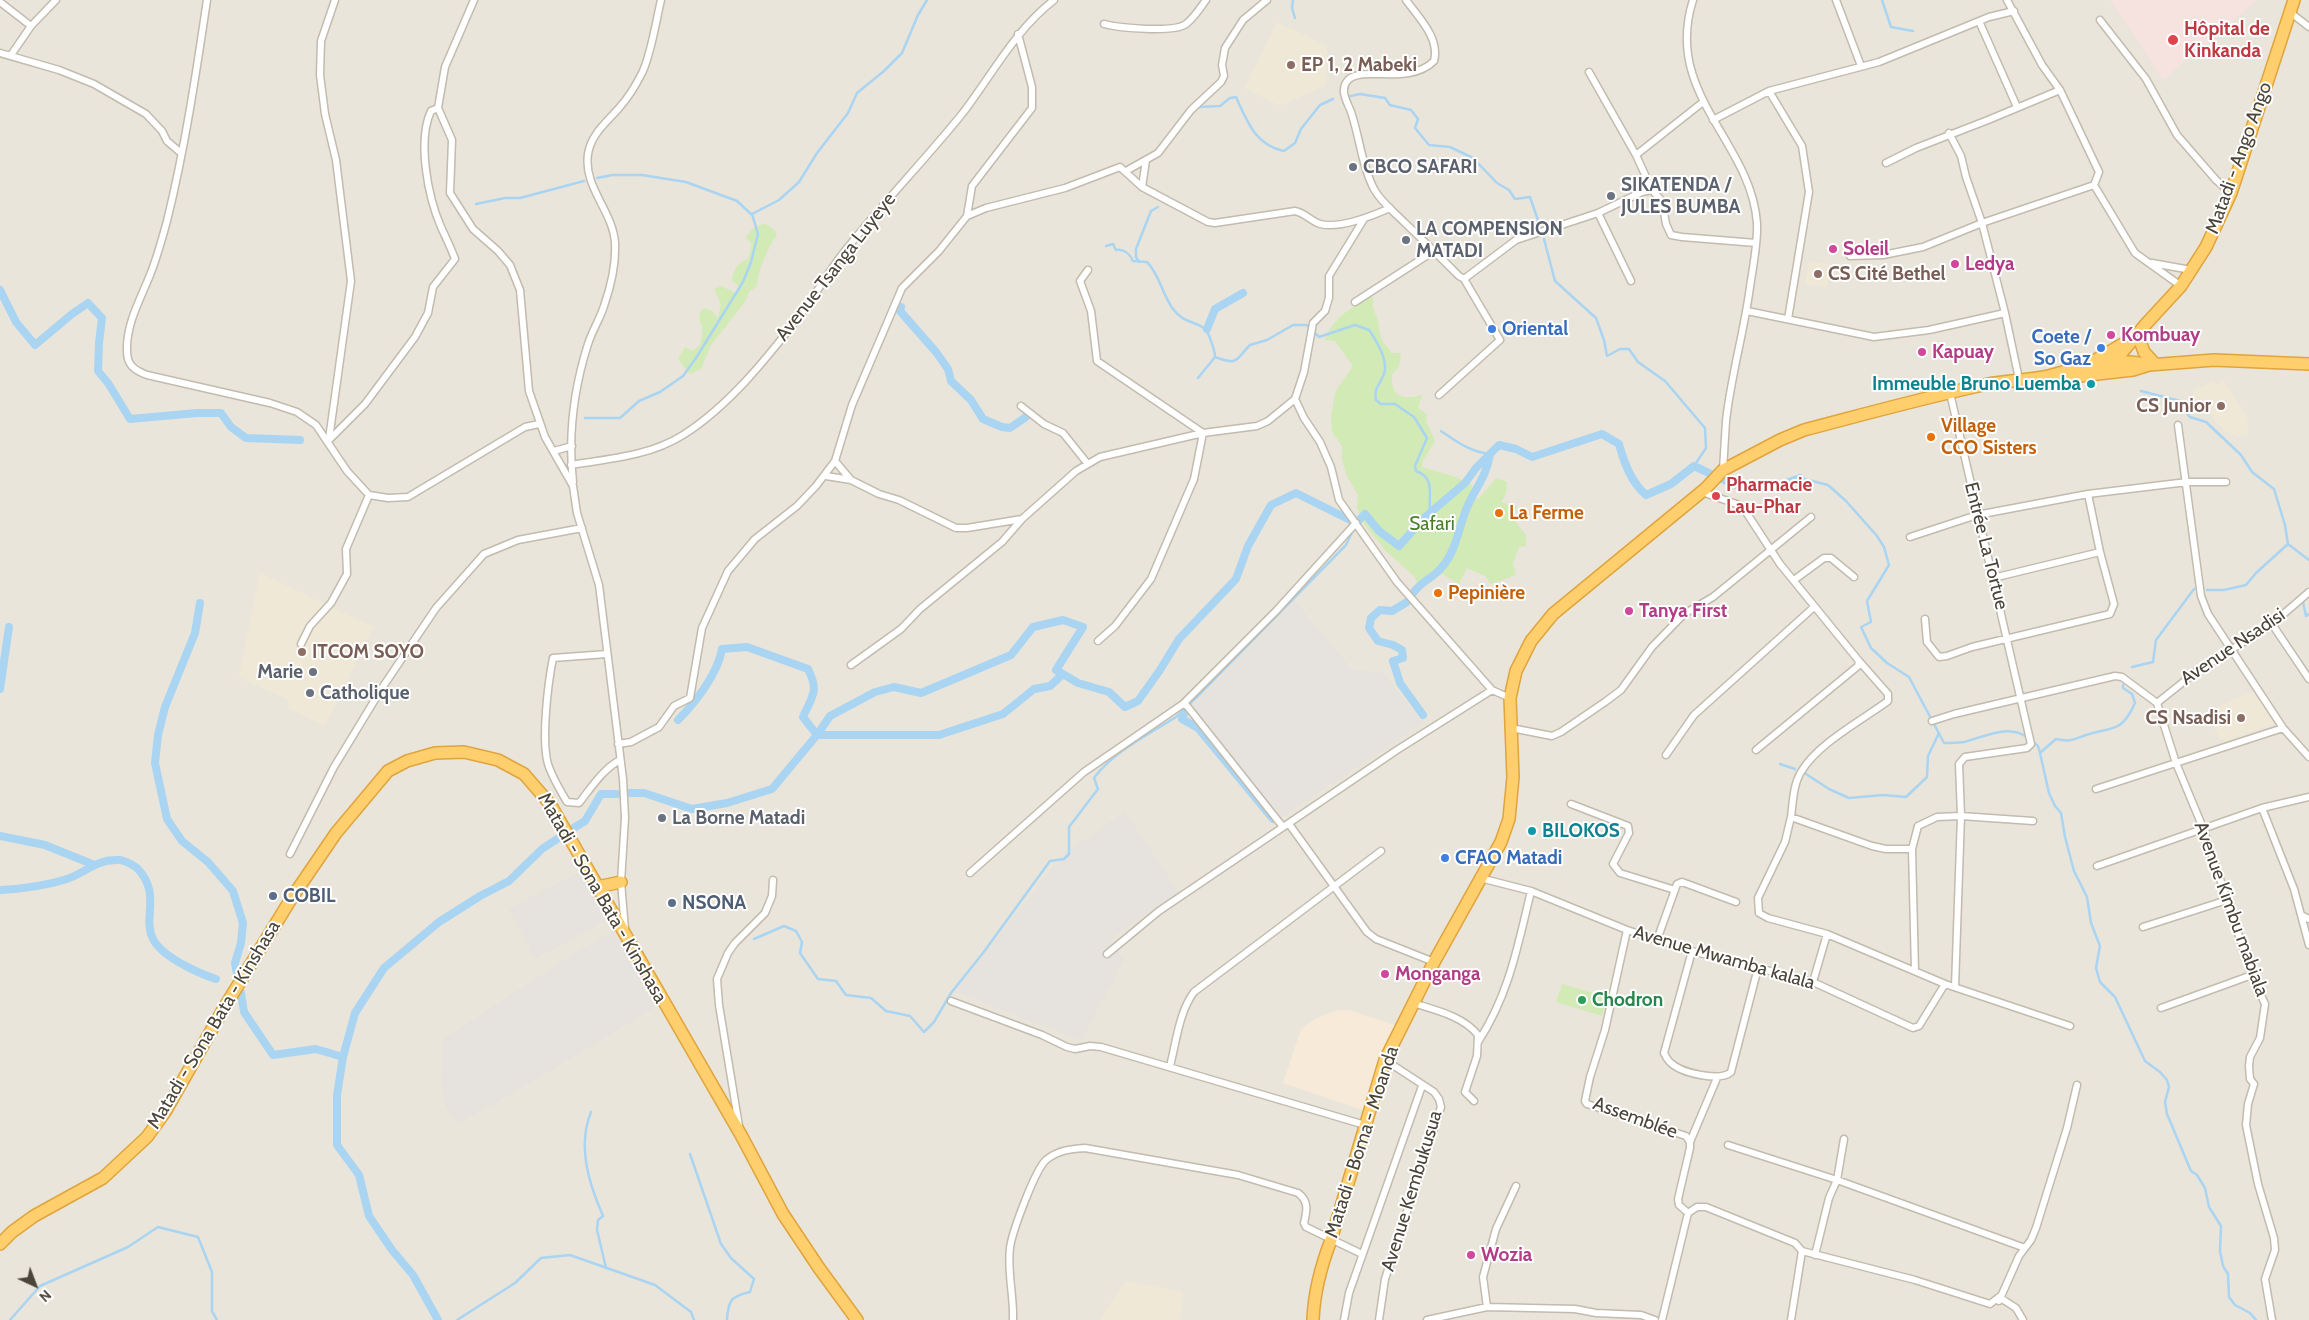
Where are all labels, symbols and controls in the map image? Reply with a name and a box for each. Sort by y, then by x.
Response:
place label: Hôpital de Kinkanda [2184,18,2270,62]
marker: Hôpital de Kinkanda [2166,33,2180,47]
place label: EP 1, 2 Mabeki [1301,54,1417,76]
marker: EP 1, 2 Mabeki [1285,59,1297,71]
street label: Matadi - Ango Ango [2201,79,2277,237]
place label: CBCO SAFARI [1363,156,1478,178]
marker: CBCO SAFARI [1347,161,1359,173]
place label: SIKATENDA / JULES BUMBA [1621,174,1740,218]
street label: Avenue Tsanga Luyeye [771,188,901,346]
marker: SIKATENDA / JULES BUMBA [1605,190,1617,202]
place label: LA COMPENSION MATADI [1416,218,1563,262]
marker: LA COMPENSION MATADI [1400,234,1412,246]
place label: Soleil [1843,238,1889,260]
marker: Soleil [1827,243,1839,255]
place label: Ledya [1965,253,2015,275]
marker: Ledya [1949,258,1961,270]
place label: CS Cité Bethel [1828,263,1945,285]
marker: CS Cité Bethel [1812,268,1824,280]
place label: Oriental [1502,318,1568,340]
marker: Oriental [1486,323,1498,335]
place label: Kombuay [2121,324,2200,346]
place label: Coete / So Gaz [2032,326,2091,370]
marker: Kombuay [2105,329,2117,341]
place label: Kapuay [1932,341,1994,363]
marker: Coete / So Gaz [2095,342,2107,354]
marker: Kapuay [1916,346,1928,358]
place label: Immeuble Bruno Luemba [1872,373,2081,395]
marker: Immeuble Bruno Luemba [2085,378,2097,390]
place label: CS Junior [2136,395,2211,417]
marker: CS Junior [2215,400,2227,412]
place label: Village CCO Sisters [1941,415,2037,459]
marker: Village CCO Sisters [1925,431,1937,443]
place label: Pharmacie Lau-Phar [1726,474,1812,518]
street label: Entrée La Tortue [1959,480,2013,612]
marker: Pharmacie Lau-Phar [1710,490,1722,502]
place label: La Ferme [1509,502,1584,524]
marker: La Ferme [1493,507,1505,519]
park label: Safari [1409,513,1455,535]
place label: Pepinière [1448,582,1525,604]
marker: Pepinière [1432,587,1444,599]
place label: Tanya First [1639,600,1727,622]
street label: Avenue Nsadisi [2176,604,2290,690]
marker: Tanya First [1623,605,1635,617]
place label: ITCOM SOYO [312,641,424,663]
marker: ITCOM SOYO [296,646,308,658]
place label: Marie [257,661,303,683]
marker: Marie [307,666,319,678]
place label: Catholique [320,682,409,704]
marker: Catholique [304,687,316,699]
place label: CS Nsadisi [2145,707,2231,729]
marker: CS Nsadisi [2235,712,2247,724]
street label: Matadi - Sona Bata - Kinshasa [532,789,672,1007]
place label: La Borne Matadi [672,807,805,829]
marker: La Borne Matadi [656,812,668,824]
street label: Avenue Kimbu mabiala [2189,819,2273,999]
place label: BILOKOS [1542,820,1620,842]
marker: BILOKOS [1526,825,1538,837]
place label: CFAO Matadi [1455,847,1562,869]
marker: CFAO Matadi [1439,852,1451,864]
place label: COBIL [283,885,336,907]
marker: COBIL [267,890,279,902]
place label: NSONA [682,892,746,914]
marker: NSONA [666,897,678,909]
street label: Matadi - Sona Bata - Kinshasa [143,917,285,1133]
street label: Avenue Mwamba kalala [1631,921,1817,995]
place label: Monganga [1395,963,1480,985]
marker: Monganga [1379,968,1391,980]
place label: Chodron [1592,989,1663,1011]
marker: Chodron [1576,994,1588,1006]
street label: Matadi - Boma - Moanda [1320,1043,1404,1241]
street label: Assemblée [1590,1092,1680,1144]
street label: Avenue Kembukusua [1377,1108,1447,1274]
place label: Wozia [1481,1244,1532,1266]
marker: Wozia [1465,1249,1477,1261]
north arrow [10,1260,60,1310]
text: N [35,1286,55,1306]

